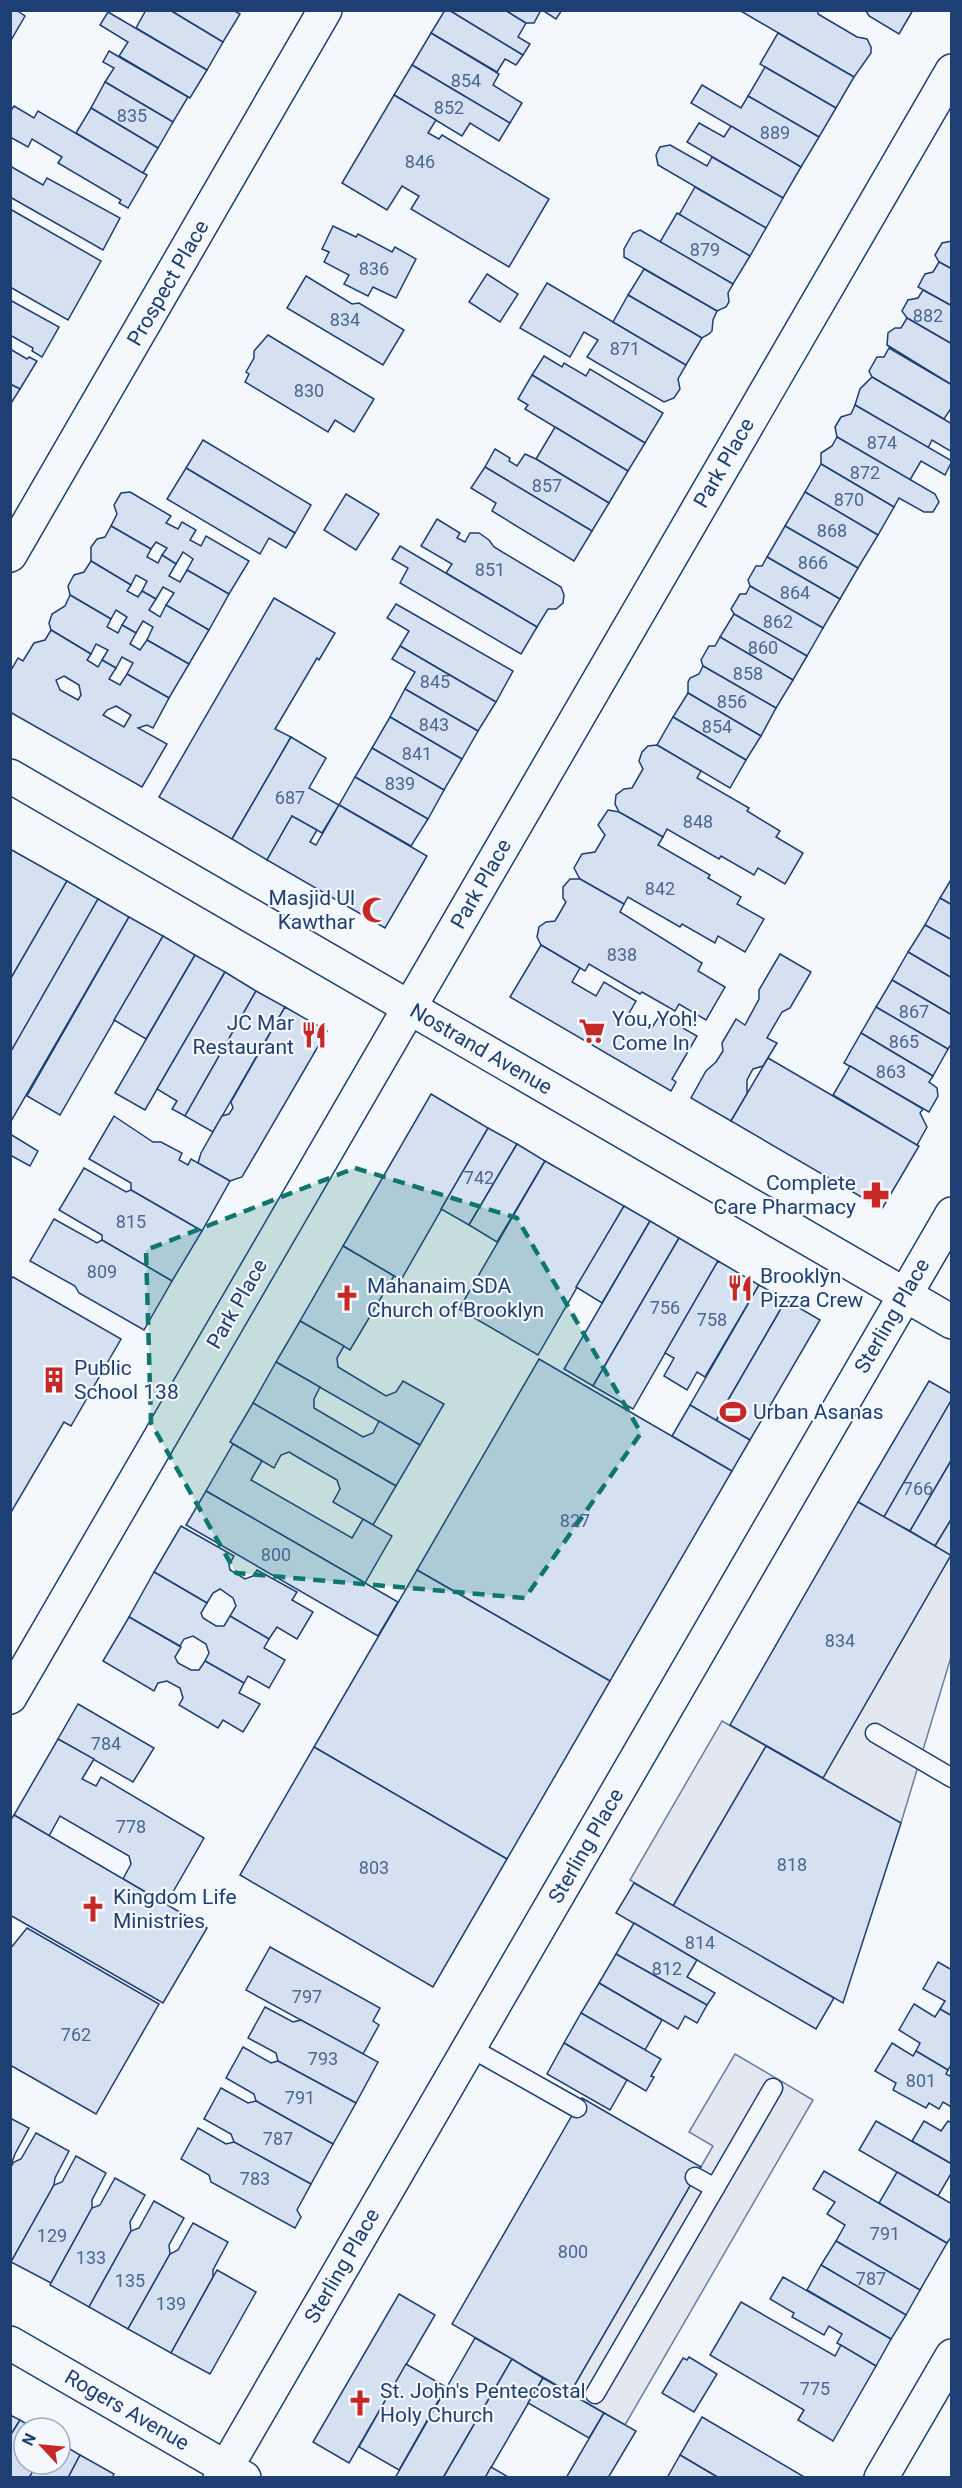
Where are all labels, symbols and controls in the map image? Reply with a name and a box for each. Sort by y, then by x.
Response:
house number: 854 [451,70,481,91]
house number: 852 [434,97,464,118]
house number: 835 [117,105,147,126]
house number: 889 [760,122,790,143]
house number: 846 [405,151,435,172]
street label: Prospect Place [122,216,214,350]
house number: 879 [690,239,720,260]
house number: 836 [359,258,389,279]
house number: 882 [913,305,943,326]
house number: 834 [330,309,360,330]
house number: 871 [610,338,640,359]
house number: 830 [294,380,324,401]
street label: Park Place [689,414,759,512]
house number: 874 [867,432,897,453]
house number: 872 [850,462,880,483]
house number: 857 [532,475,562,496]
house number: 870 [834,489,864,510]
house number: 868 [817,520,847,541]
house number: 866 [798,552,828,573]
house number: 851 [475,559,505,580]
house number: 864 [780,582,810,603]
house number: 862 [763,611,793,632]
house number: 860 [748,637,778,658]
house number: 858 [733,663,763,684]
house number: 845 [420,671,450,692]
house number: 856 [717,691,747,712]
house number: 843 [419,714,449,735]
house number: 854 [702,716,732,737]
house number: 841 [402,743,432,764]
house number: 839 [385,773,415,794]
house number: 687 [275,787,305,808]
house number: 848 [683,811,713,832]
street label: Park Place [446,835,516,933]
house number: 842 [645,878,675,899]
place label: Masjid Ul Kawthar [268,886,355,934]
mosque icon: Masjid Ul Kawthar [360,895,390,925]
house number: 838 [607,944,637,965]
street label: Nostrand Avenue [406,999,556,1099]
house number: 867 [899,1001,929,1022]
place label: You, Yoh! Come In [612,1007,698,1055]
place label: JC Mar Restaurant [193,1011,294,1059]
supermarket icon: You, Yoh! Come In [577,1016,607,1046]
restaurant icon: JC Mar Restaurant [299,1020,329,1050]
house number: 865 [889,1031,919,1052]
house number: 863 [876,1061,906,1082]
house number: 742 [464,1167,494,1188]
place label: Complete Care Pharmacy [714,1171,856,1219]
pharmacy icon: Complete Care Pharmacy [861,1180,891,1210]
house number: 815 [116,1211,146,1232]
street label: Sterling Place [850,1254,934,1378]
street label: Park Place [202,1255,272,1353]
house number: 809 [87,1261,117,1282]
place label: Brooklyn Pizza Crew [760,1264,864,1312]
restaurant icon: Brooklyn Pizza Crew [725,1273,755,1303]
place label: Mahanaim SDA Church of Brooklyn [367,1274,544,1322]
church icon: Mahanaim SDA Church of Brooklyn [332,1283,362,1313]
house number: 756 [650,1297,680,1318]
house number: 758 [697,1309,727,1330]
place label: Public School 138 [74,1356,179,1404]
building icon: Public School 138 [39,1365,69,1395]
sports icon: Urban Asanas [718,1397,748,1427]
place label: Urban Asanas [753,1400,884,1424]
house number: 766 [903,1478,933,1499]
house number: 827 [560,1510,590,1531]
house number: 800 [261,1544,291,1565]
house number: 834 [825,1630,855,1651]
house number: 784 [91,1733,121,1754]
street label: Sterling Place [544,1784,628,1908]
house number: 778 [116,1816,146,1837]
house number: 818 [777,1854,807,1875]
house number: 803 [359,1857,389,1878]
place label: Kingdom Life Ministries [113,1885,237,1933]
church icon: Kingdom Life Ministries [78,1894,108,1924]
house number: 814 [685,1932,715,1953]
house number: 812 [652,1958,682,1979]
house number: 797 [292,1986,322,2007]
house number: 762 [61,2024,91,2045]
house number: 793 [308,2048,338,2069]
house number: 801 [906,2070,936,2091]
house number: 791 [285,2087,315,2108]
house number: 787 [263,2128,293,2149]
house number: 783 [240,2168,270,2189]
street label: Sterling Place [300,2204,384,2328]
house number: 791 [870,2223,900,2244]
house number: 129 [37,2225,67,2246]
house number: 800 [558,2241,588,2262]
house number: 133 [76,2247,106,2268]
house number: 787 [856,2268,886,2289]
house number: 135 [115,2270,145,2291]
house number: 139 [156,2293,186,2314]
street label: Rogers Avenue [61,2365,193,2455]
house number: 775 [800,2378,830,2399]
place label: St. John's Pentecostal Holy Church [380,2379,586,2427]
church icon: St. John's Pentecostal Holy Church [345,2388,375,2418]
north arrow [12,2416,72,2476]
text: N [18,2430,40,2449]

